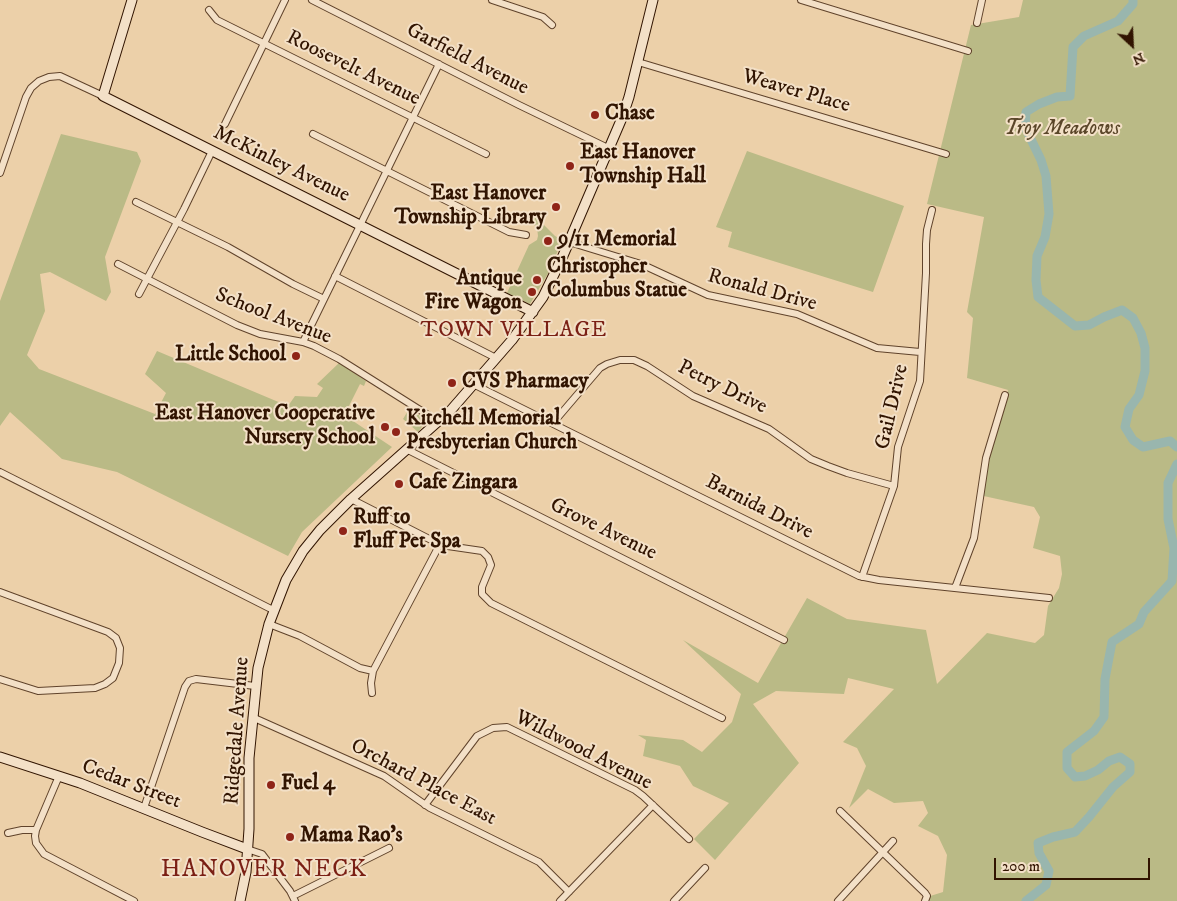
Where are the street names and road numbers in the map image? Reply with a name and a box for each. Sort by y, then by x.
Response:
street label: Garfield Avenue [402,18,532,102]
street label: Roosevelt Avenue [282,26,424,112]
street label: Weaver Place [739,65,853,119]
street label: McKinley Avenue [209,121,353,209]
street label: Ronald Drive [705,264,819,318]
street label: School Avenue [211,283,335,351]
street label: Petry Drive [673,356,771,420]
street label: Gail Drive [871,362,915,452]
street label: Barnida Drive [701,470,817,546]
street label: Grove Avenue [546,493,660,567]
street label: Ridgedale Avenue [220,656,256,806]
street label: Wildwood Avenue [510,706,656,796]
street label: Orchard Place East [346,734,500,832]
street label: Cedar Street [78,755,184,815]

